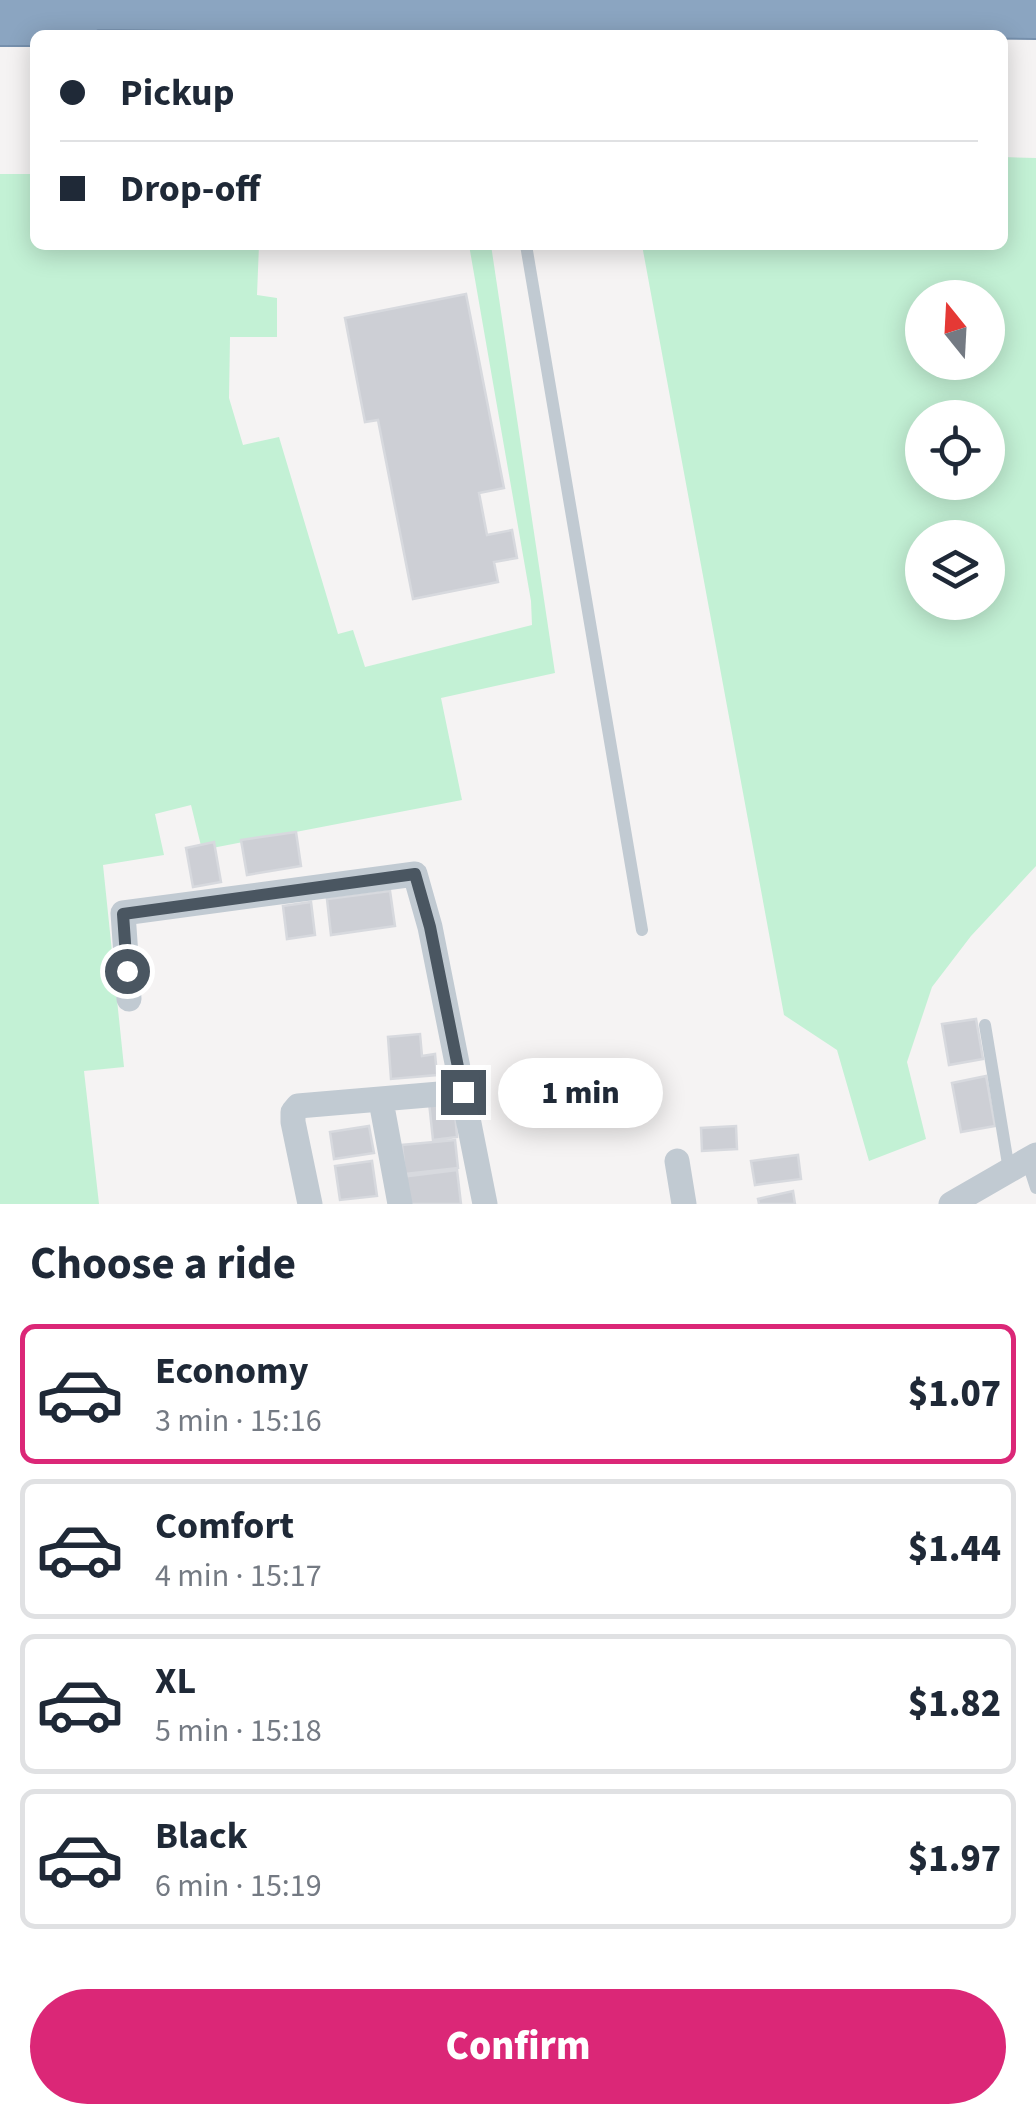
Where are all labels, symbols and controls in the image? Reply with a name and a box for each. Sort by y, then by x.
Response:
text: Pickup [120,66,234,120]
text: Drop-off [120,162,260,216]
north arrow [905,280,1005,380]
map controls [905,280,1005,620]
button: locate [905,400,1005,500]
button: layers [905,520,1005,620]
route start [105,949,150,994]
callout: 1 min [498,1057,663,1127]
route end [441,1070,486,1115]
text: 1 min [541,1070,620,1116]
text: Choose a ride [30,1232,296,1296]
text: Economy [155,1344,308,1398]
icon: car [35,1349,125,1439]
text: $1.07 [908,1367,1001,1421]
text: 3 min · 15:16 [155,1398,322,1444]
text: Comfort [155,1499,294,1553]
icon: car [35,1504,125,1594]
text: $1.44 [908,1522,1001,1576]
text: 4 min · 15:17 [155,1553,322,1599]
text: XL [155,1654,196,1708]
icon: car [35,1659,125,1749]
text: $1.82 [908,1677,1001,1731]
text: 5 min · 15:18 [155,1708,322,1754]
text: Black [155,1809,248,1863]
icon: car [35,1814,125,1904]
text: $1.97 [908,1832,1001,1886]
text: 6 min · 15:19 [155,1863,322,1909]
button: Confirm [30,1989,1006,2104]

